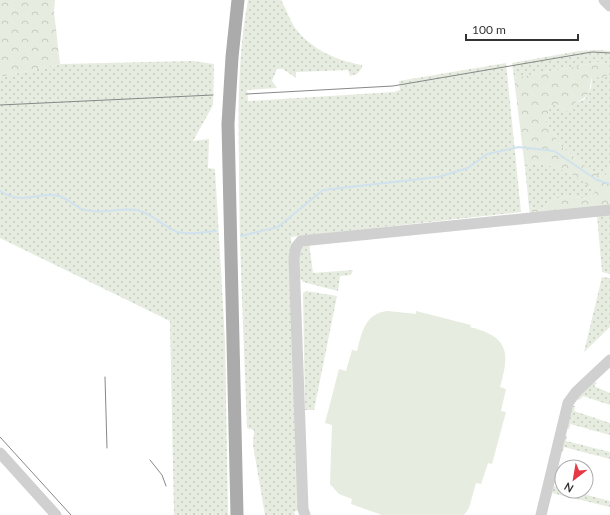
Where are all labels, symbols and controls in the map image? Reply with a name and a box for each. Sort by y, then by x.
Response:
scale bar [466,16,578,42]
text: 100 m [472,22,506,37]
north arrow [554,459,594,499]
text: N [562,480,576,496]

